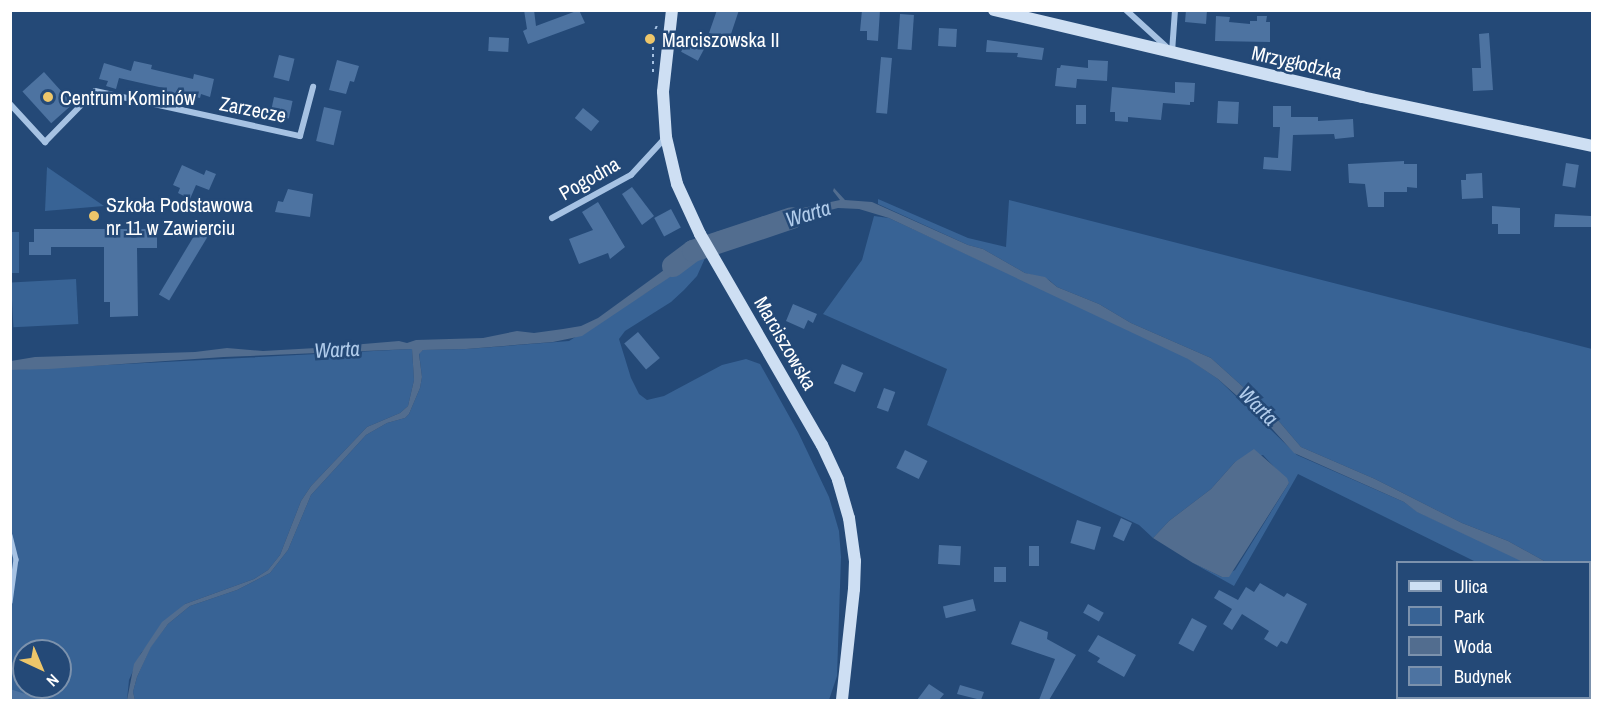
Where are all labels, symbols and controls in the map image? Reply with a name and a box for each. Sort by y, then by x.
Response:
place label: Marciszowska II [662,27,780,51]
marker: Marciszowska II [643,32,657,46]
street label: Mrzygłodzka [1249,40,1345,84]
place label: Centrum Kominów [60,85,196,109]
marker: Centrum Kominów [41,90,55,104]
street label: Zarzecze [218,91,288,127]
street label: Pogodna [555,151,623,205]
place label: Szkoła Podstawowa nr 11 w Zawierciu [106,192,253,239]
water label: Warta [783,195,833,233]
marker: Szkoła Podstawowa nr 11 w Zawierciu [87,209,101,223]
street label: Marciszowska [750,292,822,394]
water label: Warta [314,336,360,364]
water label: Warta [1233,381,1283,431]
legend [1396,561,1591,699]
text: Ulica [1454,574,1488,599]
text: Park [1454,604,1484,629]
text: Woda [1454,634,1492,659]
north arrow [12,639,72,699]
text: Budynek [1454,664,1511,689]
text: N [42,669,64,692]

